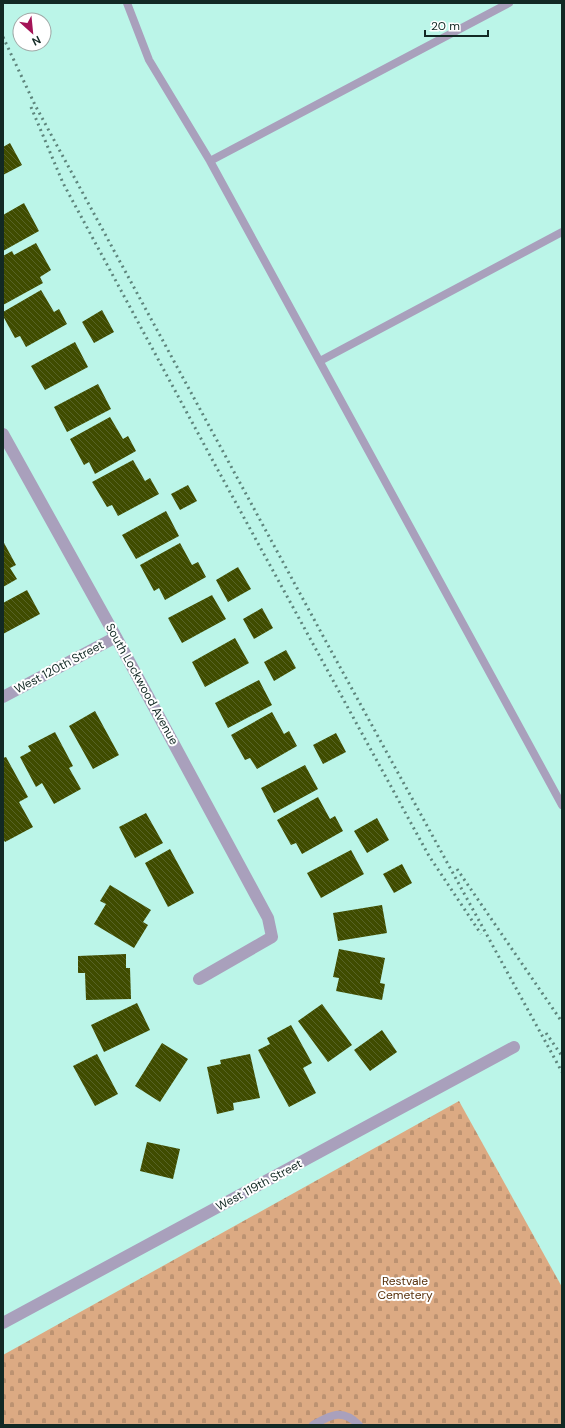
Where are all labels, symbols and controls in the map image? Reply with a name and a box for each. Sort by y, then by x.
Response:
north arrow [12,12,52,52]
scale bar [425,12,488,38]
text: 20 m [431,18,460,34]
text: N [30,33,43,49]
street label: South Lockwood Avenue [102,620,182,748]
street label: West 120th Street [12,637,107,697]
street label: West 119th Street [213,1155,305,1214]
park label: Restvale Cemetery [377,1273,433,1303]

